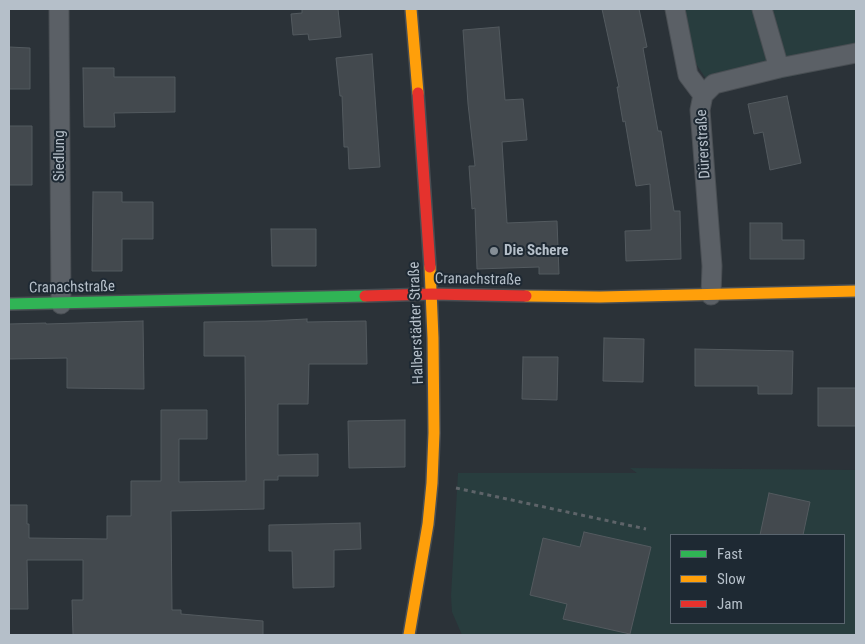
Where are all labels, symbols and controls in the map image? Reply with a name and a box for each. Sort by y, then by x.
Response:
street label: Dürerstraße [693,109,715,179]
street label: Siedlung [51,130,69,182]
place label: Die Schere [504,242,568,260]
marker: Die Schere [488,245,500,257]
street label: Halberstädter Straße [406,261,428,385]
street label: Cranachstraße [435,270,521,290]
street label: Cranachstraße [29,278,115,298]
legend [670,534,845,624]
text: Fast [717,545,742,563]
text: Slow [717,570,746,588]
text: Jam [717,595,743,613]

